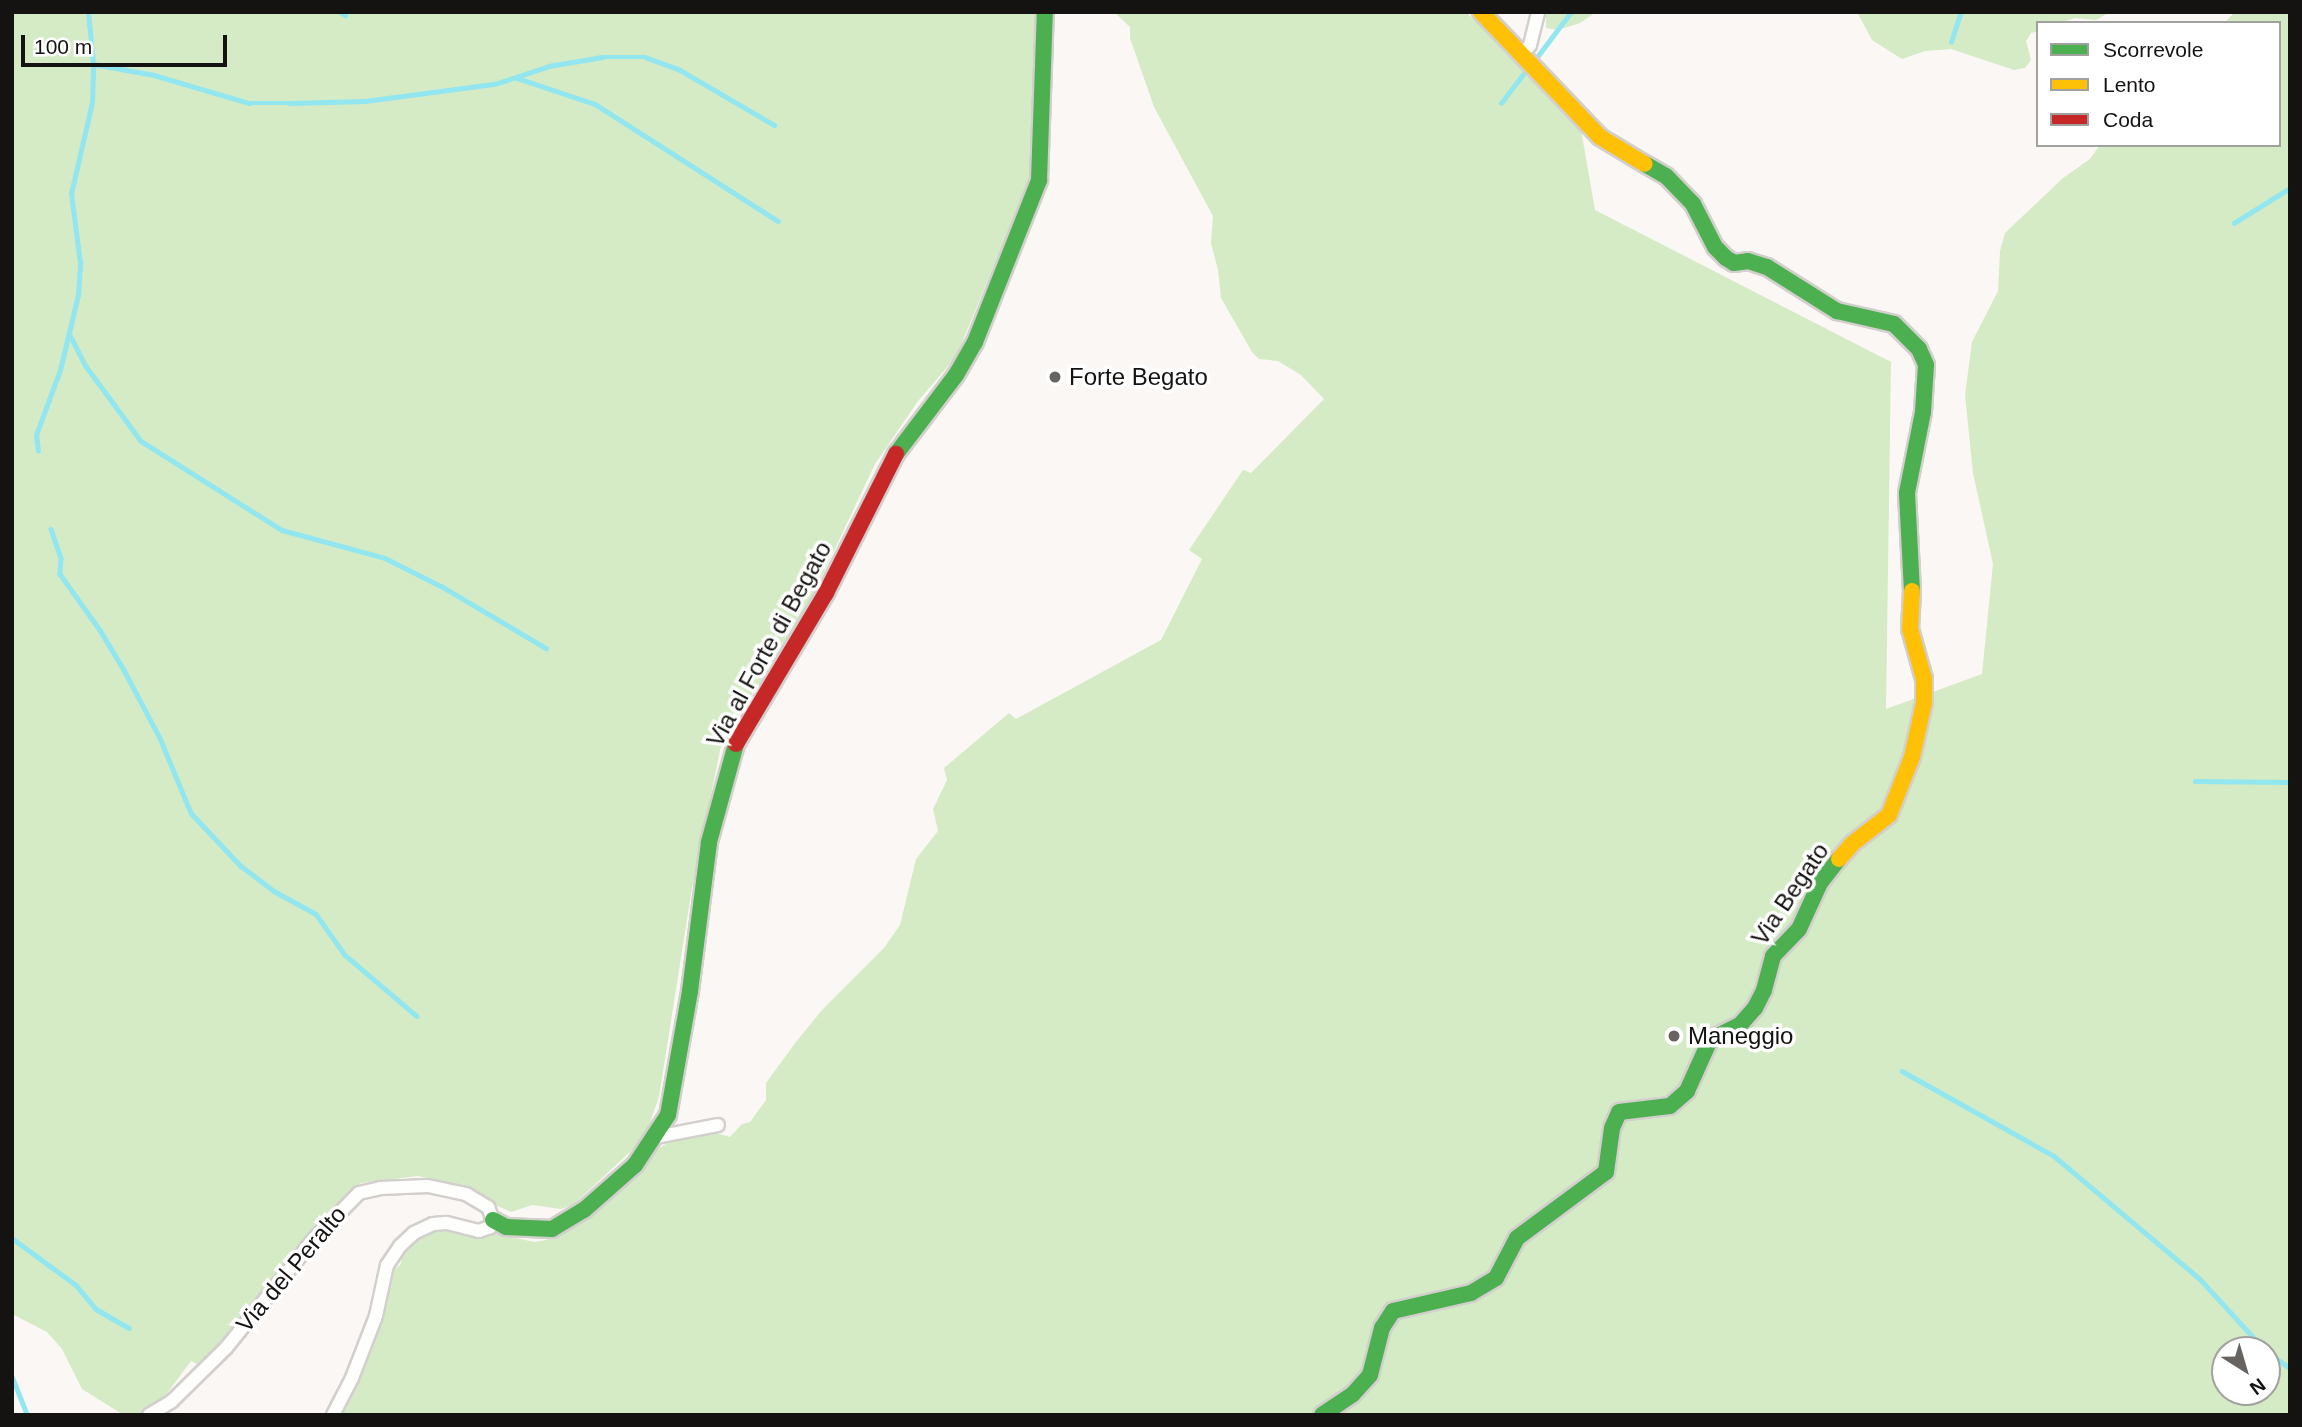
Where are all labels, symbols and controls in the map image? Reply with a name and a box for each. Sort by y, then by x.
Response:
scale bar [24,21,231,65]
legend [2036,21,2281,147]
text: 100 m [34,35,92,58]
text: Scorrevole [2103,38,2203,61]
text: Lento [2103,73,2156,96]
text: Coda [2103,108,2153,131]
place label: Forte Begato [1069,363,1208,391]
marker: Forte Begato [1047,369,1063,385]
street label: Via al Forte di Begato [701,536,837,752]
street label: Via Begato [1745,837,1835,951]
place label: Maneggio [1688,1022,1793,1050]
marker: Maneggio [1666,1028,1682,1044]
street label: Via del Peralto [230,1200,352,1338]
north arrow [2211,1336,2281,1406]
text: N [2246,1374,2270,1399]

